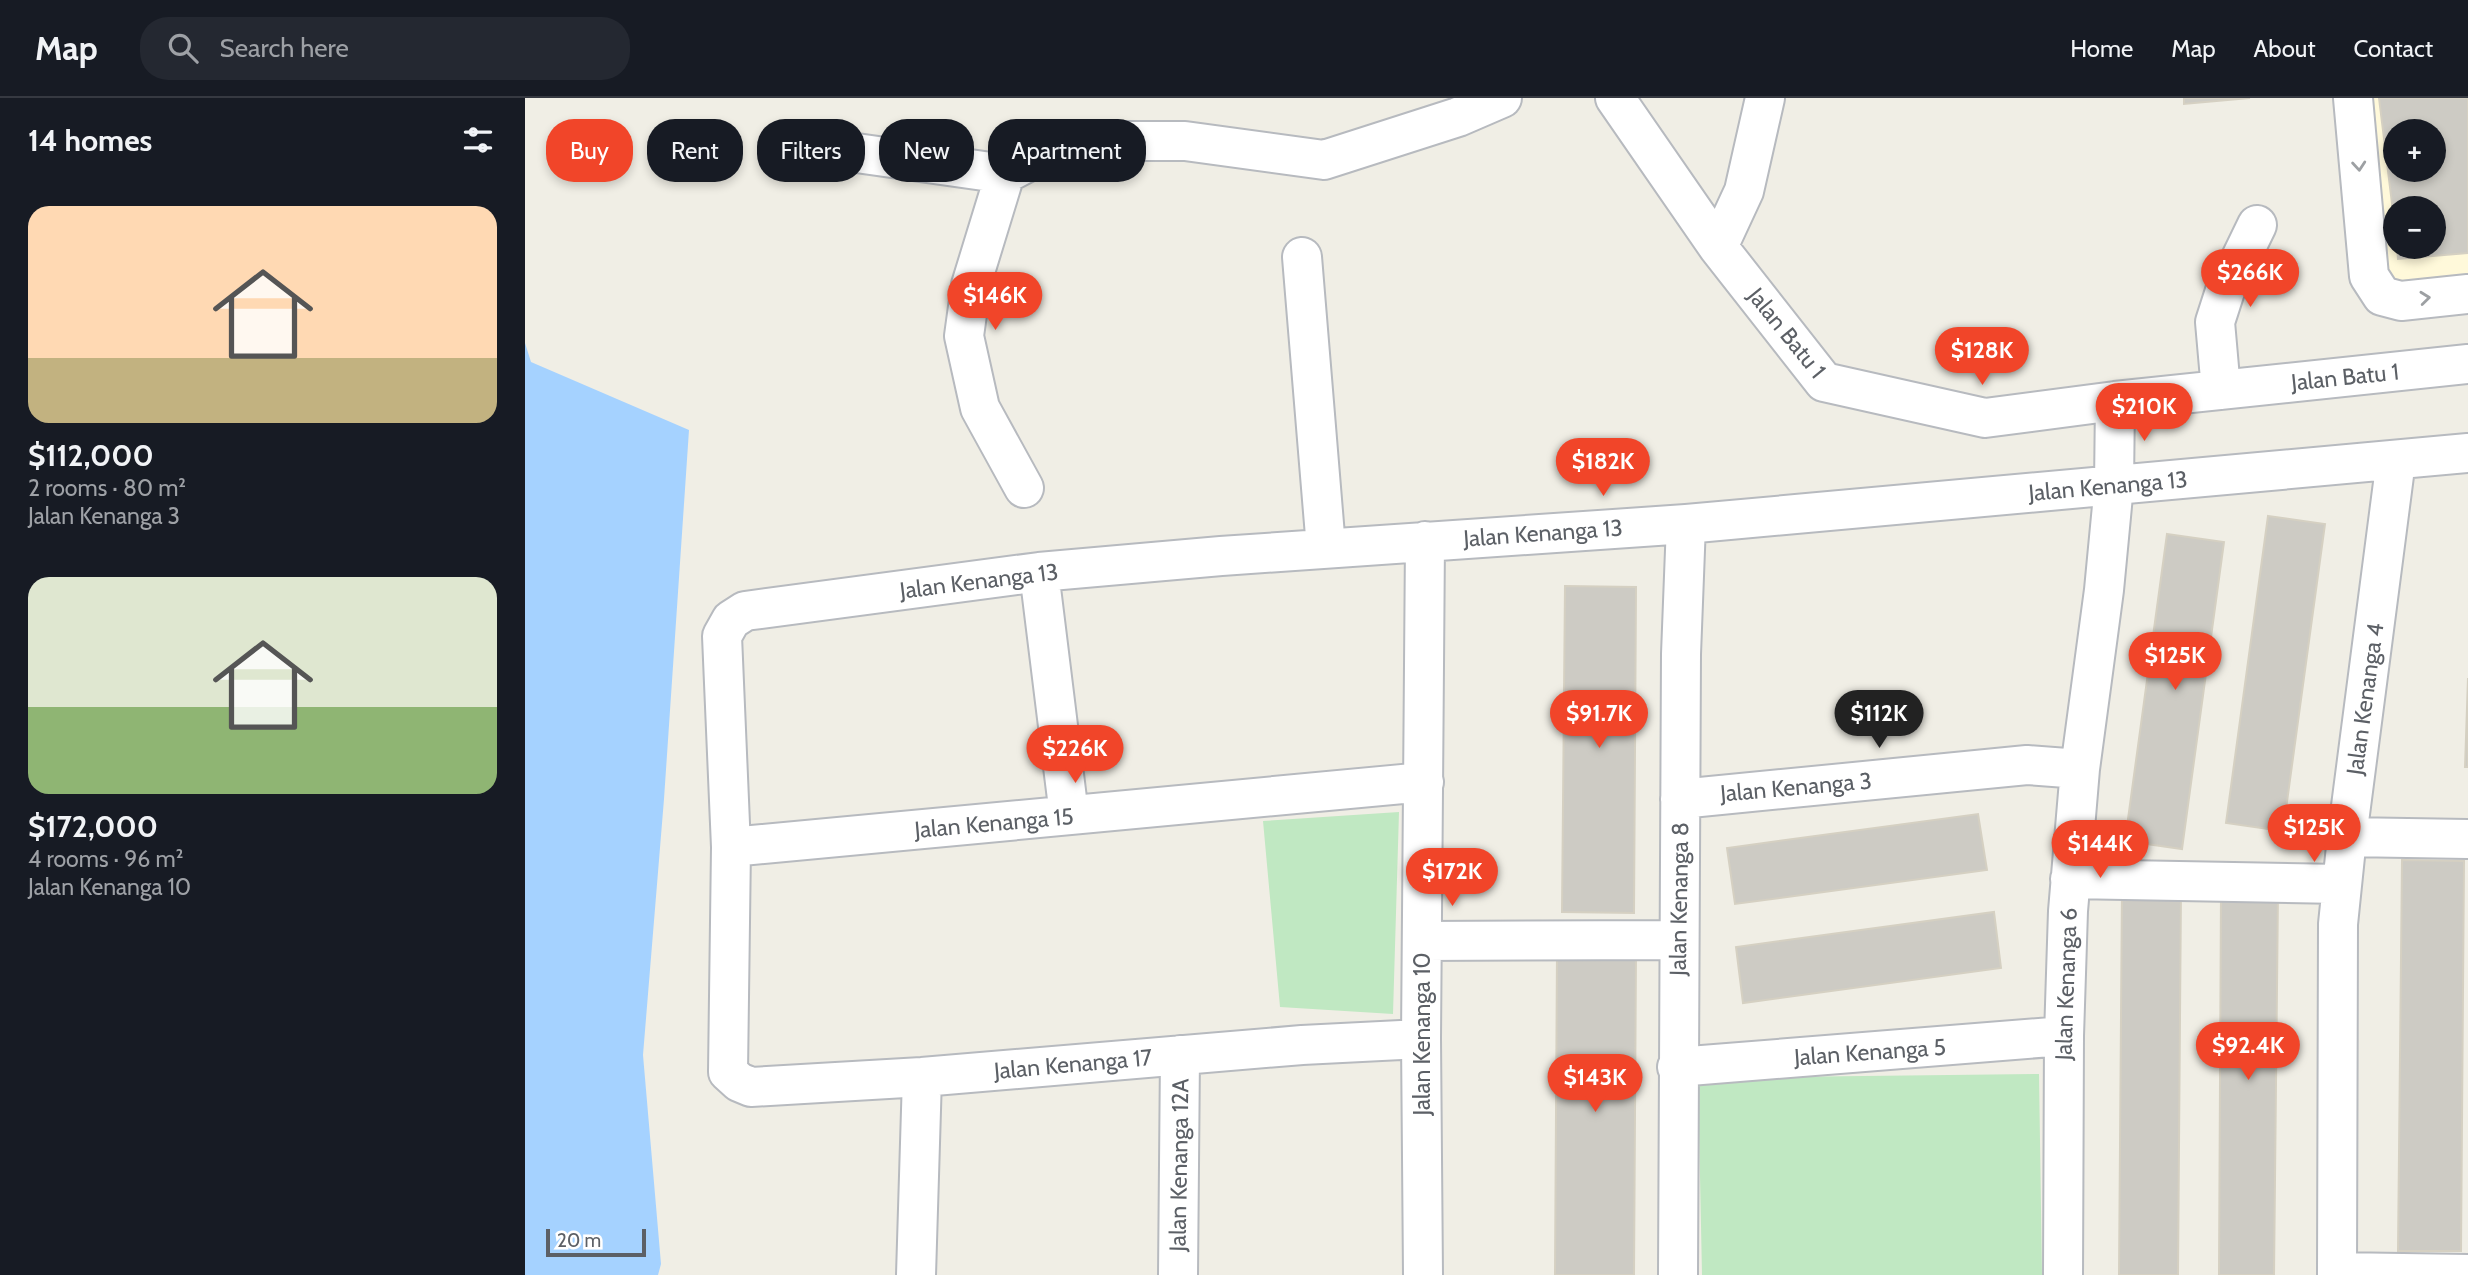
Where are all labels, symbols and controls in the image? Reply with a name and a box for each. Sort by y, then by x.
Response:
search box [140,17,630,80]
text: Map [35,28,98,68]
icon: search [164,29,202,67]
text: Search here [220,32,349,64]
text: Home [2070,34,2133,63]
text: Map [2171,34,2216,63]
text: About [2254,34,2316,63]
text: Contact [2354,34,2433,63]
chip: Buy [546,119,633,182]
chip: Rent [647,119,743,182]
chip: Filters [757,119,865,182]
chip: New [879,119,974,182]
chip: Apartment [988,119,1146,182]
map controls [2383,119,2446,259]
button: + [2383,119,2446,182]
icon: filters [459,121,497,159]
text: 14 homes [28,122,152,159]
one-way arrow [2351,161,2366,172]
button: − [2383,196,2446,259]
pin: $266K [2201,250,2299,309]
icon: home [200,251,326,377]
text: $266K [2217,258,2283,286]
pin: $146K [946,272,1044,332]
text: $146K [963,281,1027,309]
street label: Jalan Batu 1 [1741,281,1832,384]
one-way arrow [2419,291,2430,306]
pin: $128K [1933,328,2031,387]
text: $128K [1951,336,2013,364]
street label: Jalan Batu 1 [2289,357,2400,397]
pin: $210K [2095,384,2193,443]
text: $210K [2112,392,2176,420]
text: $112,000 [28,437,154,474]
pin: $182K [1554,438,1652,498]
text: $182K [1572,447,1634,475]
street label: Jalan Kenanga 13 [2026,465,2189,507]
text: 2 rooms · 80 m² [28,474,186,502]
text: Jalan Kenanga 3 [28,502,180,530]
street label: Jalan Kenanga 13 [1461,513,1624,553]
street label: Jalan Kenanga 13 [897,557,1060,605]
street label: Jalan Kenanga 4 [2340,621,2390,778]
icon: home [200,622,326,748]
pin: $125K [2126,632,2224,692]
text: $125K [2145,641,2205,669]
pin: $91.7K [1542,690,1656,750]
pin: $112K [1830,690,1928,750]
text: $91.7K [1566,699,1632,727]
text: $112K [1851,699,1907,727]
pin: $226K [1026,726,1124,785]
text: $226K [1042,734,1108,762]
street label: Jalan Kenanga 3 [1718,766,1873,808]
street label: Jalan Kenanga 15 [912,802,1075,844]
pin: $125K [2265,804,2363,864]
text: $172,000 [28,808,158,845]
text: $125K [2284,813,2344,841]
pin: $144K [2051,820,2149,880]
street label: Jalan Kenanga 8 [1664,822,1694,977]
text: $144K [2068,829,2132,857]
text: 4 rooms · 96 m² [28,845,183,873]
pin: $172K [1403,848,1501,908]
text: $172K [1422,857,1482,885]
text: Jalan Kenanga 10 [28,873,191,901]
street label: Jalan Kenanga 6 [2049,907,2083,1062]
street label: Jalan Kenanga 10 [1408,952,1436,1117]
pin: $92.4K [2191,1023,2305,1082]
text: $92.4K [2212,1031,2284,1059]
street label: Jalan Kenanga 5 [1792,1033,1947,1071]
street label: Jalan Kenanga 17 [992,1043,1154,1085]
pin: $143K [1546,1054,1644,1114]
text: $143K [1564,1063,1626,1091]
street label: Jalan Kenanga 12A [1163,1078,1195,1253]
scale bar [546,1226,646,1258]
text: 20 m [557,1229,601,1252]

